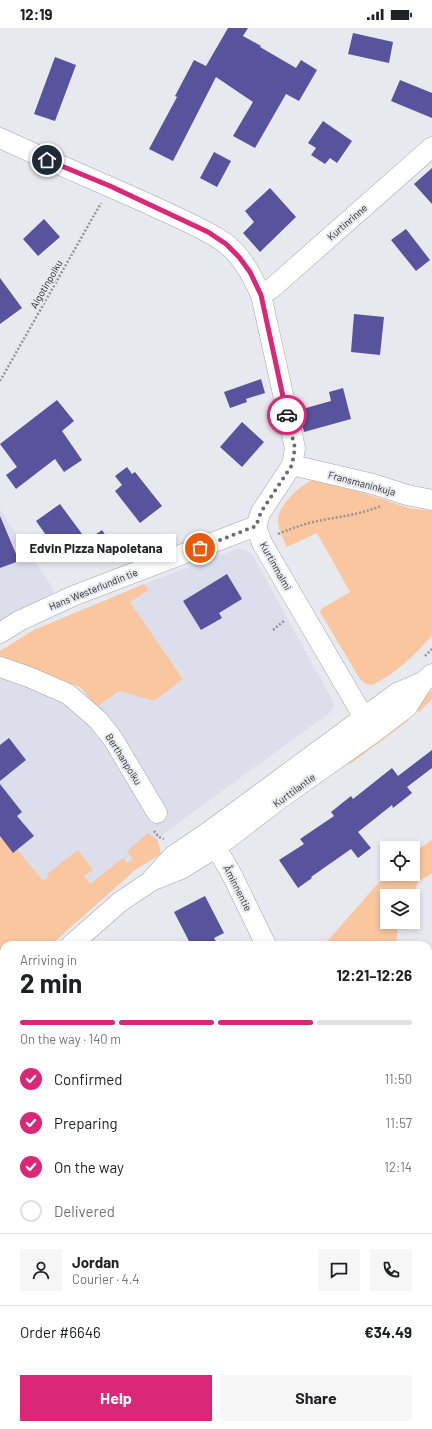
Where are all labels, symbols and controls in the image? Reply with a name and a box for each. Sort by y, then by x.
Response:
text: 12:19 [20,5,52,23]
pin [30,143,64,177]
icon: home [36,149,58,171]
street label: Kurtinrinne [325,201,369,243]
street label: Algotinpolku [27,257,65,311]
courier [267,395,307,435]
icon: car [276,404,298,426]
street label: Fransmaninkuja [327,468,397,498]
pin [183,531,217,565]
callout: Edvin Pizza Napoletana [16,534,176,562]
icon: bag [189,537,211,559]
text: Edvin Pizza Napoletana [29,540,163,556]
street label: Kurtinmalmi [258,540,294,592]
street label: Hans Westerlundin tie [47,566,139,612]
street label: Berthanpolku [103,731,145,787]
street label: Kurttilantie [270,771,318,809]
map controls [380,841,420,929]
button: locate [380,841,420,881]
street label: Åminnentie [221,863,255,913]
button: layers [380,889,420,929]
text: Arriving in [20,952,77,968]
text: 12:21–12:26 [336,966,412,984]
text: 2 min [20,967,82,998]
text: On the way · 140 m [20,1031,121,1047]
icon: check [20,1068,42,1090]
text: Confirmed [54,1070,122,1088]
text: 11:50 [384,1071,412,1087]
icon: check [20,1112,42,1134]
text: Preparing [54,1114,118,1132]
text: 11:57 [386,1115,412,1131]
icon: check [20,1156,42,1178]
text: On the way [54,1158,124,1176]
text: 12:14 [384,1159,412,1175]
text: Delivered [54,1202,115,1220]
button: person [20,1249,62,1291]
button: chat [318,1249,360,1291]
button: phone [370,1249,412,1291]
text: Jordan [72,1253,119,1271]
text: Courier · 4.4 [72,1271,140,1287]
text: Order #6646 [20,1323,101,1341]
text: €34.49 [364,1323,412,1341]
button: Help [20,1375,212,1421]
button: Share [220,1375,412,1421]

